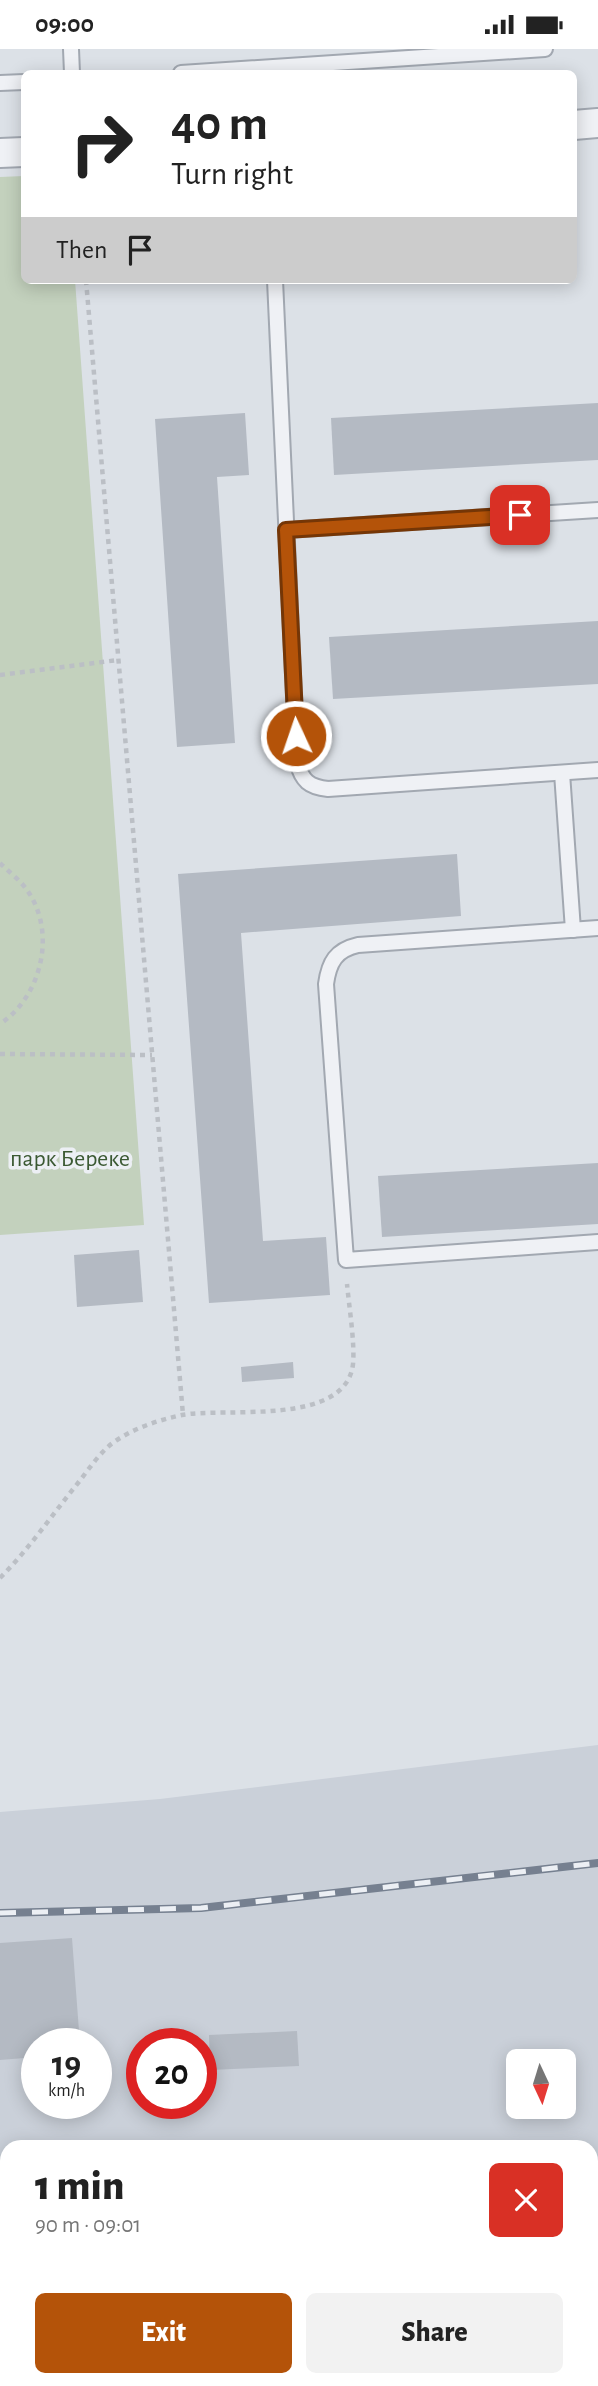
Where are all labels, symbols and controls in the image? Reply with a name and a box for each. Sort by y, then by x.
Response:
text: 09:00 [35,11,94,37]
icon: right [56,98,147,189]
text: 40 m [171,100,268,149]
text: Turn right [171,158,293,190]
icon: arrive [121,231,159,269]
text: Then [56,237,107,263]
pin [490,485,550,545]
icon: arrive [501,496,539,534]
position arrow [259,699,333,773]
park label: парк Береке [10,1147,130,1171]
speed limit sign: 20 [126,2028,217,2119]
text: 19 [52,2047,81,2082]
north arrow [506,2049,576,2119]
map controls [506,2049,576,2119]
text: km/h [48,2082,85,2100]
button: close [489,2163,563,2237]
text: 1 min [35,2165,124,2207]
text: 90 m · 09:01 [35,2214,141,2237]
button: Exit [35,2293,292,2373]
button: Share [306,2293,563,2373]

